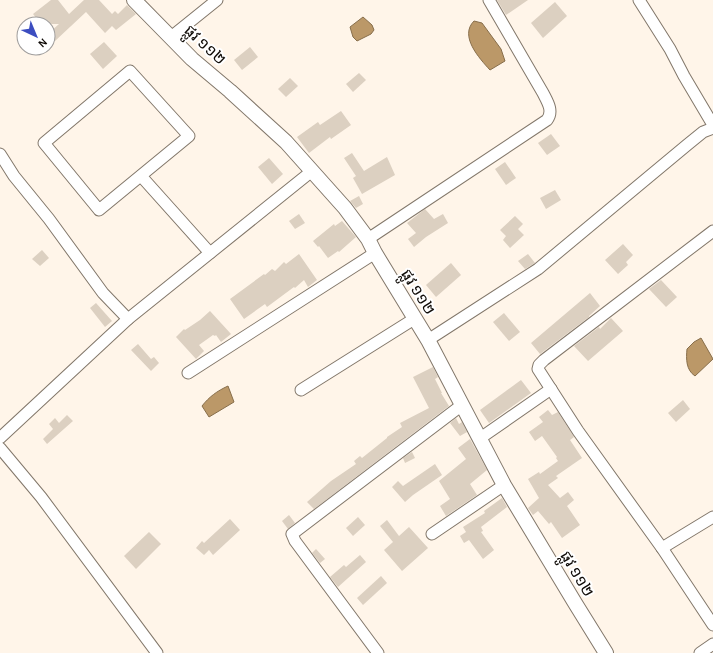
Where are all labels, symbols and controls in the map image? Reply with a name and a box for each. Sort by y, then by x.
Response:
north arrow [16,16,56,56]
street label: ផ្លូវ ១១២ [177,22,229,72]
text: N [36,36,49,49]
street label: ផ្លូវ ១១២ [393,266,438,321]
street label: ផ្លូវ ១១២ [552,548,597,603]

